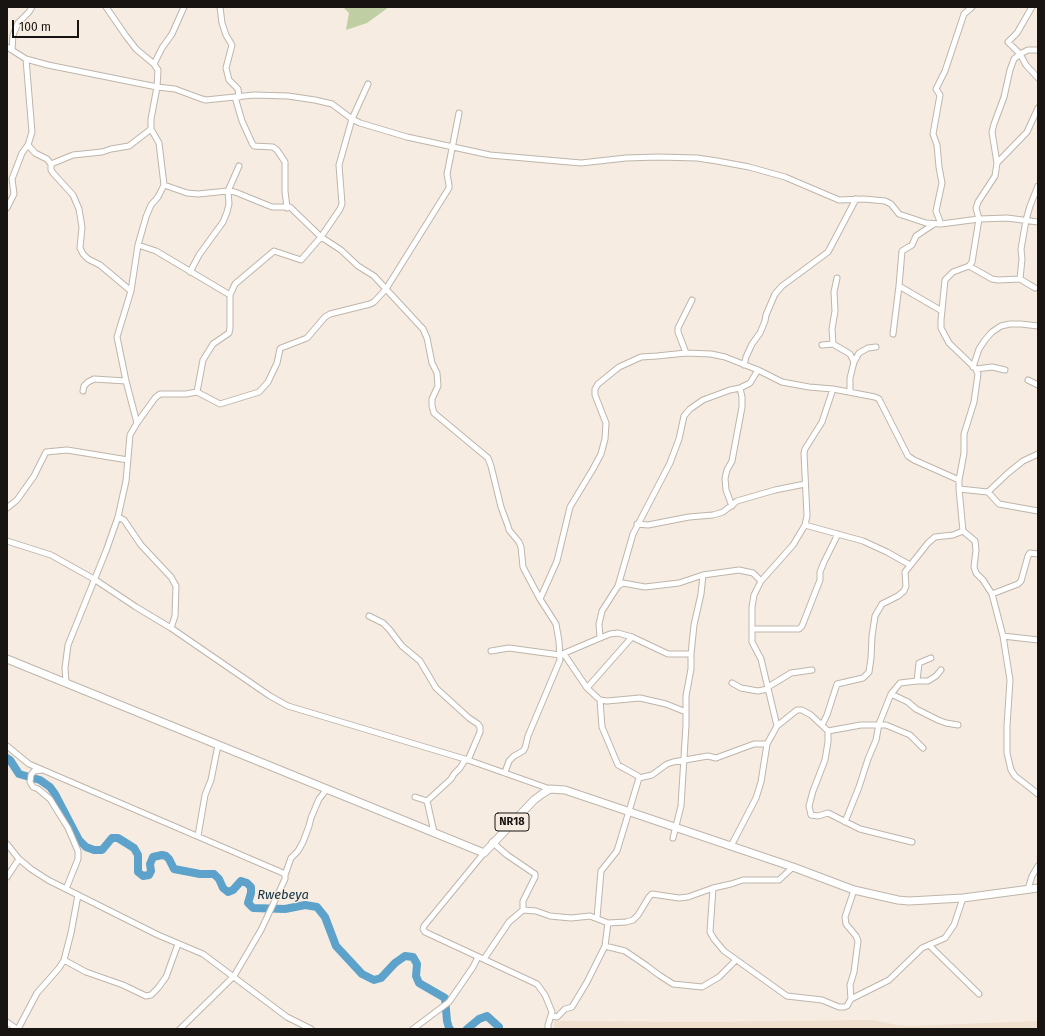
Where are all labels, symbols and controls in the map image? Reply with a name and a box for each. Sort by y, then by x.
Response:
scale bar [14,12,81,38]
text: 100 m [19,20,51,34]
road number: NR18 [495,813,529,831]
water label: Rwebeya [257,887,309,903]

